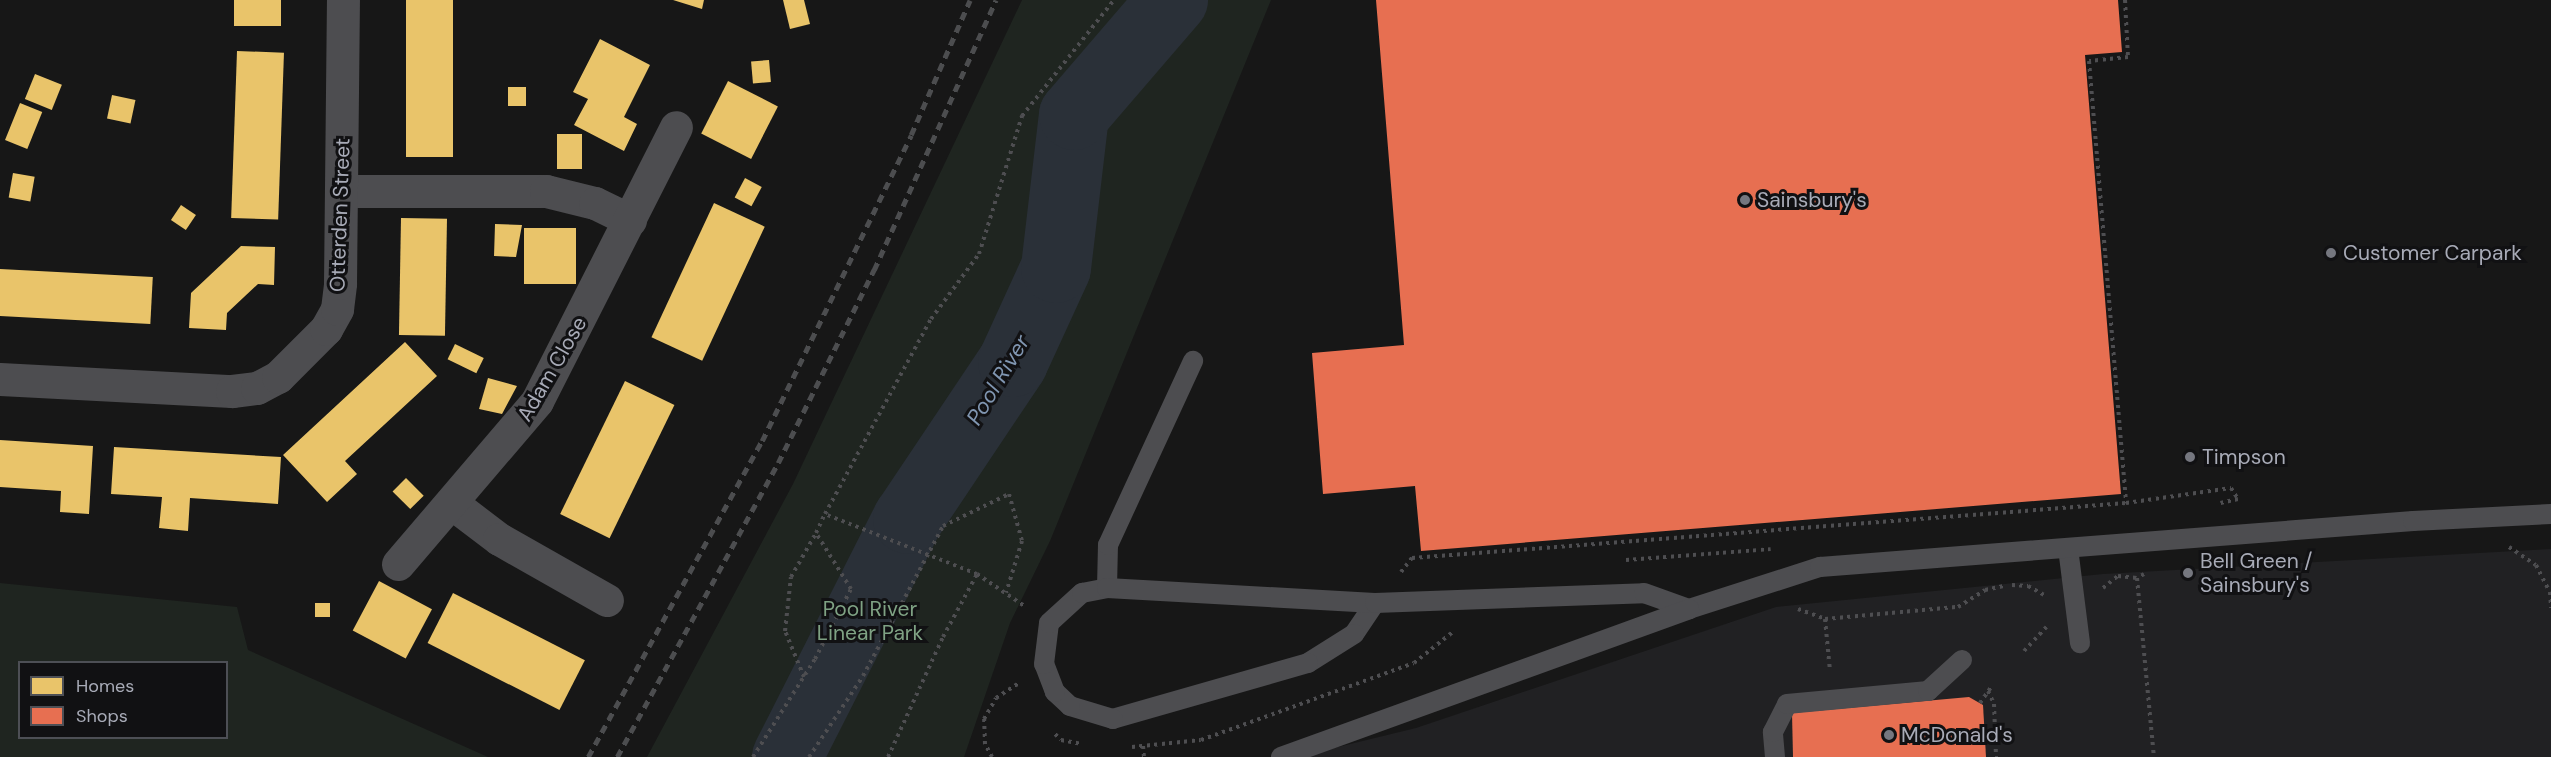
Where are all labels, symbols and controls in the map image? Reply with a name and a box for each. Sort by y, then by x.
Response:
street label: Otterden Street [325,138,355,292]
place label: Sainsbury's [1757,187,1867,213]
marker: Sainsbury's [1738,193,1752,207]
place label: Customer Carpark [2343,240,2522,266]
marker: Customer Carpark [2324,246,2338,260]
street label: Adam Close [512,312,592,426]
water label: Pool River [961,330,1035,430]
place label: Timpson [2202,444,2286,470]
marker: Timpson [2183,450,2197,464]
place label: Bell Green / Sainsbury's [2200,548,2313,598]
marker: Bell Green / Sainsbury's [2181,566,2195,580]
park label: Pool River Linear Park [817,596,923,646]
legend [18,661,228,739]
text: Homes [76,674,134,698]
text: Shops [76,704,128,728]
place label: McDonald's [1901,722,2013,748]
marker: McDonald's [1882,728,1896,742]

